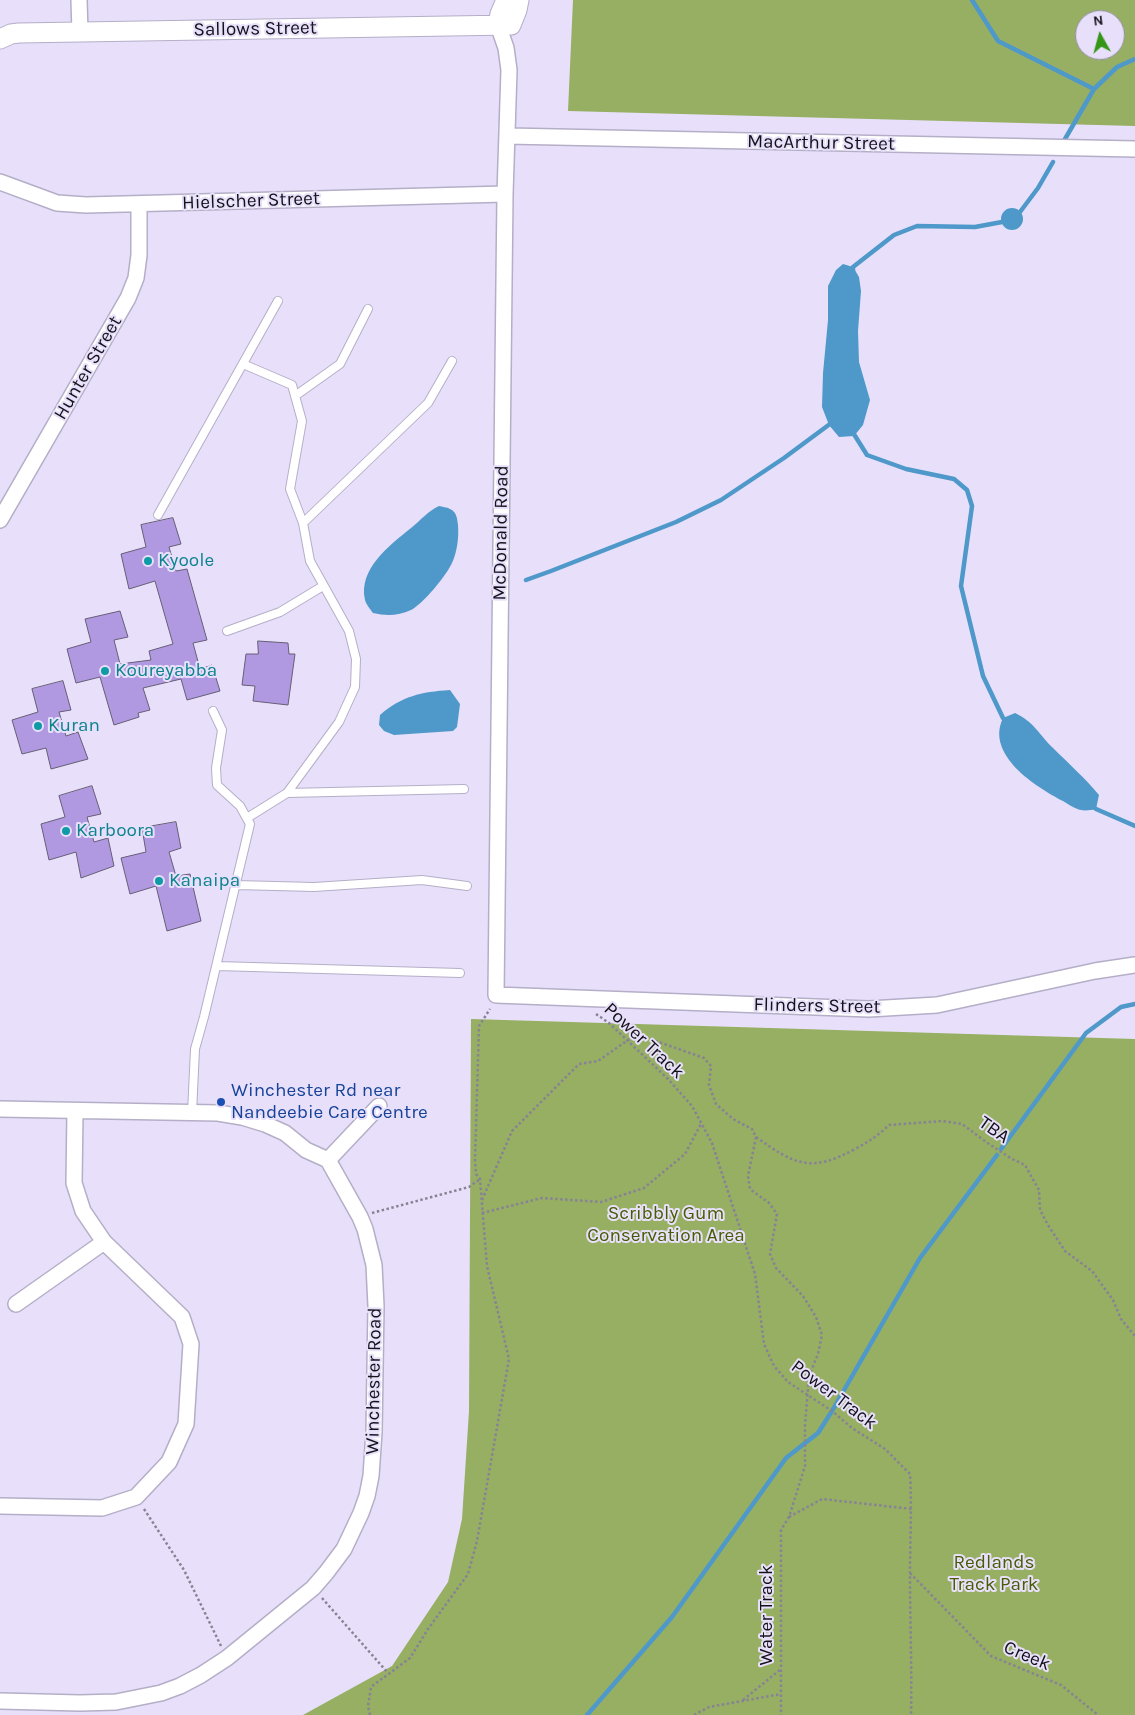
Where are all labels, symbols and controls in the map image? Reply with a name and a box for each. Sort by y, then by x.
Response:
north arrow [1075,10,1125,60]
text: N [1092,12,1104,30]
street label: Sallows Street [193,17,317,41]
street label: MacArthur Street [747,130,895,156]
street label: Hielscher Street [182,187,320,215]
street label: Hunter Street [49,312,127,424]
street label: McDonald Road [488,465,514,601]
place label: Kyoole [158,550,214,572]
marker: Kyoole [142,555,154,567]
place label: Koureyabba [115,660,217,682]
marker: Koureyabba [99,665,111,677]
place label: Kuran [48,715,100,737]
marker: Kuran [32,720,44,732]
place label: Karboora [76,820,154,842]
marker: Karboora [60,825,72,837]
place label: Kanaipa [169,870,240,892]
marker: Kanaipa [153,875,165,887]
street label: Flinders Street [753,993,881,1019]
street label: Power Track [599,998,689,1084]
place label: Winchester Rd near Nandeebie Care Centre [231,1080,428,1124]
marker: Winchester Rd near Nandeebie Care Centre [215,1096,227,1108]
street label: TBA [974,1111,1014,1149]
park label: Scribbly Gum Conservation Area [587,1203,745,1247]
street label: Winchester Road [361,1307,387,1455]
street label: Power Track [787,1355,881,1435]
park label: Redlands Track Park [949,1552,1039,1596]
street label: Water Track [756,1564,778,1666]
street label: Creek [1000,1636,1054,1676]

